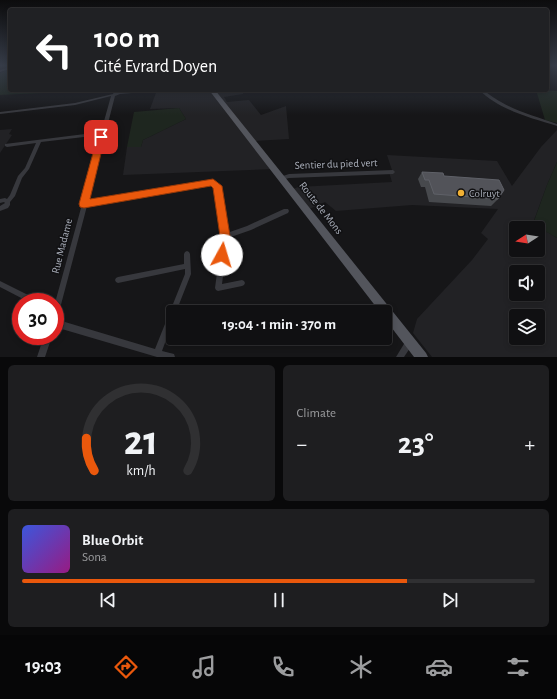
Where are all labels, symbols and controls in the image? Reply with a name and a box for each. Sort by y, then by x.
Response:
icon: left [28,24,80,76]
text: 100 m [94,25,160,53]
text: Cité Evrard Doyen [94,58,217,76]
pin [84,120,118,154]
icon: arrive [90,126,112,148]
street label: Sentier du pied vert [294,157,378,171]
street label: Route de Mons [297,180,345,236]
marker: Colruyt [456,188,466,198]
place label: Colruyt [469,188,500,199]
street label: Rue Madame [50,217,74,275]
north arrow [509,221,545,257]
map controls [509,221,545,345]
position arrow [201,234,243,276]
button: sound [509,265,545,301]
speed limit sign: 30 [12,293,64,345]
button: layers [509,309,545,345]
text: 19:04 · 1 min · 370 m [222,317,336,332]
text: Climate [297,407,336,420]
text: 21 [124,421,159,462]
text: 23° [398,429,434,459]
text: − [297,433,307,455]
text: + [524,433,535,455]
text: km/h [127,464,156,478]
text: Blue Orbit [82,533,143,548]
text: Sona [82,551,107,564]
icon: previous [97,589,119,611]
icon: pause [268,589,290,611]
icon: next [439,589,461,611]
icon: directions [112,653,140,681]
icon: music [190,653,218,681]
icon: phone [269,653,297,681]
icon: climate [347,653,375,681]
icon: car [425,653,453,681]
icon: filters [504,653,532,681]
text: 19:03 [25,658,62,676]

